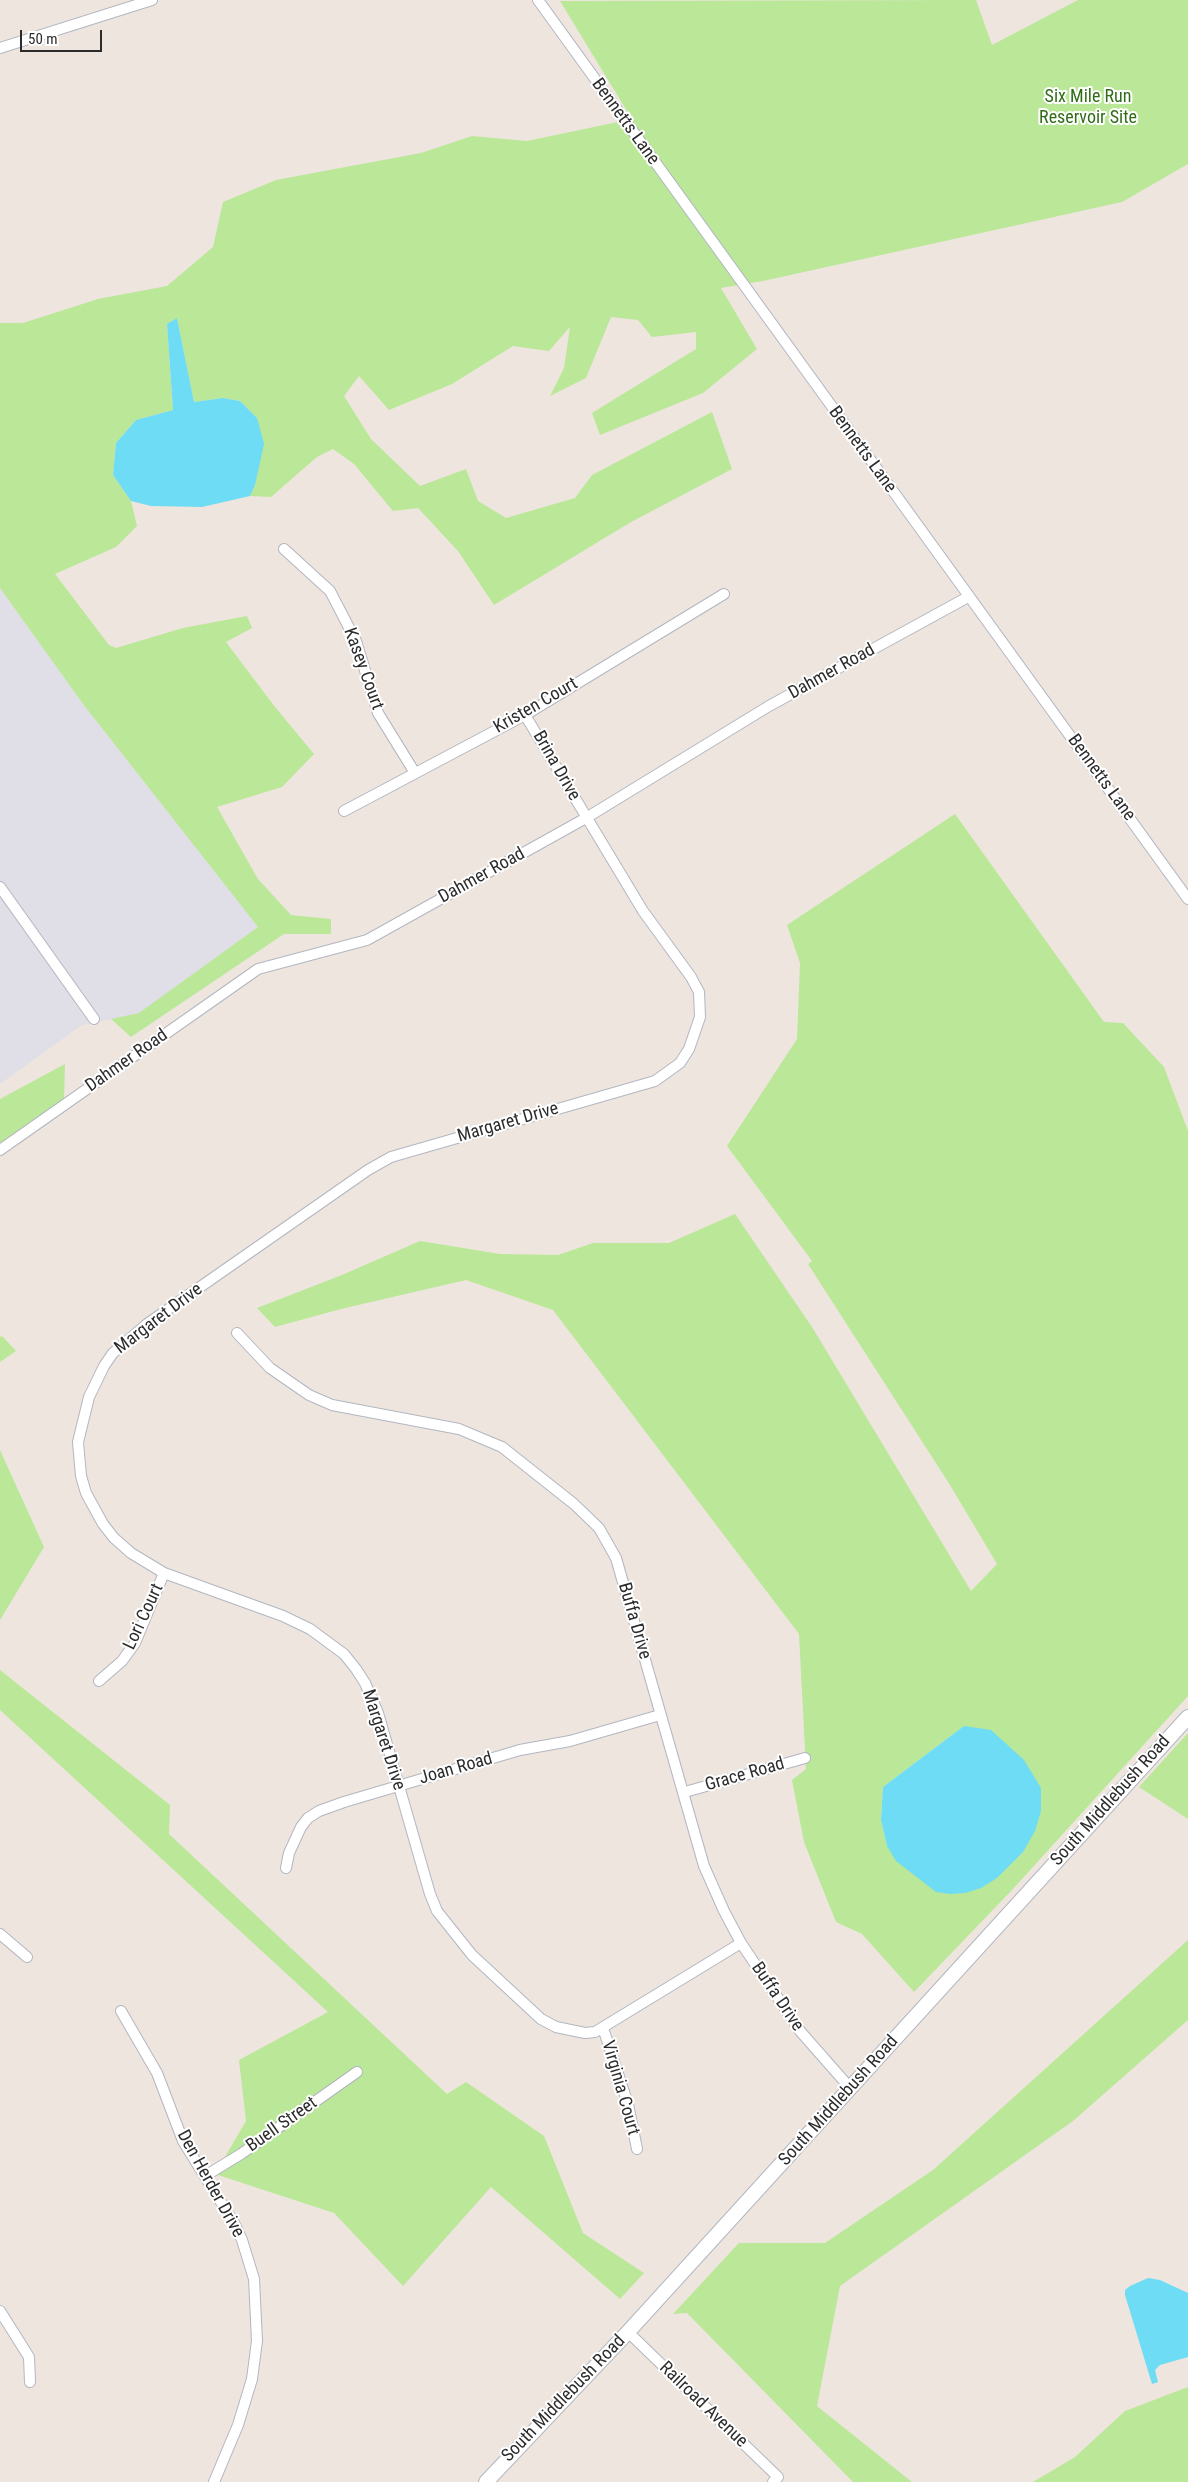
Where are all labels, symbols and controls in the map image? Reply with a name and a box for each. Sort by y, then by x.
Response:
scale bar [22,20,105,52]
text: 50 m [28,30,58,48]
street label: Bennetts Lane [586,75,664,169]
park label: Six Mile Run Reservoir Site [1039,86,1137,128]
street label: Bennetts Lane [823,403,901,497]
street label: Kasey Court [338,625,388,713]
street label: Dahmer Road [785,639,879,705]
street label: Kristen Court [490,673,582,739]
street label: Brina Drive [527,727,585,805]
street label: Bennetts Lane [1062,731,1140,825]
street label: Dahmer Road [435,843,529,909]
street label: Dahmer Road [82,1025,172,1097]
street label: Margaret Drive [455,1098,561,1148]
street label: Margaret Drive [111,1279,207,1359]
street label: Lori Court [119,1580,169,1654]
street label: Buffa Drive [613,1580,655,1662]
street label: Margaret Drive [357,1687,409,1793]
street label: South Middlebush Road [1047,1731,1175,1871]
street label: Joan Road [417,1748,495,1790]
street label: Grace Road [703,1753,787,1797]
street label: Buffa Drive [746,1958,808,2036]
street label: South Middlebush Road [775,2031,903,2171]
street label: Virginia Court [596,2038,644,2138]
street label: Buell Street [242,2093,322,2157]
street label: Den Herder Drive [172,2127,248,2241]
street label: South Middlebush Road [498,2331,630,2467]
street label: Railroad Avenue [654,2358,752,2452]

